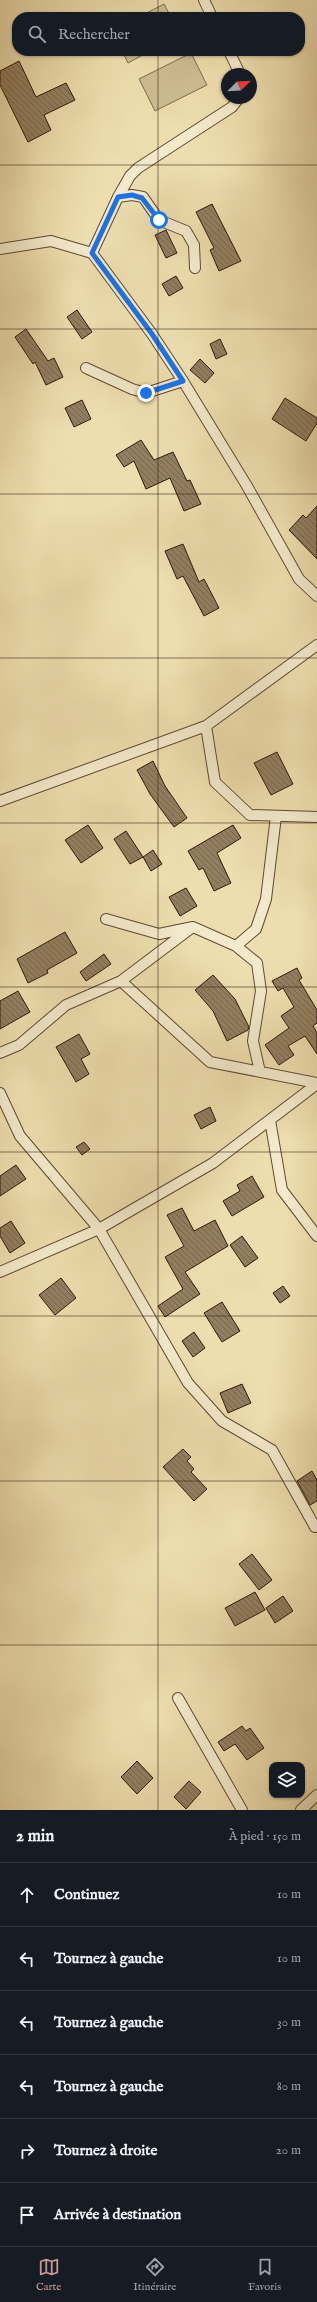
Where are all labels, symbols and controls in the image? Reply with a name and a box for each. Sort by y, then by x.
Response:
search box [12,12,305,56]
icon: search [26,23,48,45]
text: Rechercher [58,25,130,44]
north arrow [221,68,257,104]
route start [150,211,168,229]
route end [137,384,155,402]
map controls [269,1762,305,1798]
button: layers [269,1762,305,1798]
text: 2 min [16,1826,54,1847]
text: À pied · 150 m [229,1828,301,1845]
icon: ahead [16,1884,38,1906]
text: Continuez [54,1885,119,1904]
text: 10 m [277,1886,301,1903]
icon: left [16,1948,38,1970]
text: Tournez à gauche [54,1949,163,1968]
text: 10 m [277,1950,301,1967]
icon: left [16,2012,38,2034]
text: Tournez à gauche [54,2013,163,2032]
text: 30 m [277,2014,301,2031]
icon: left [16,2076,38,2098]
text: Tournez à gauche [54,2077,163,2096]
text: 80 m [277,2078,301,2095]
icon: right [16,2140,38,2162]
text: Tournez à droite [54,2141,157,2160]
text: 20 m [276,2142,301,2159]
icon: arrive [16,2204,38,2226]
text: Arrivée à destination [54,2205,181,2224]
tab: Carte [36,2256,61,2294]
tab: Itinéraire [133,2256,176,2294]
tab: Favoris [248,2256,281,2294]

